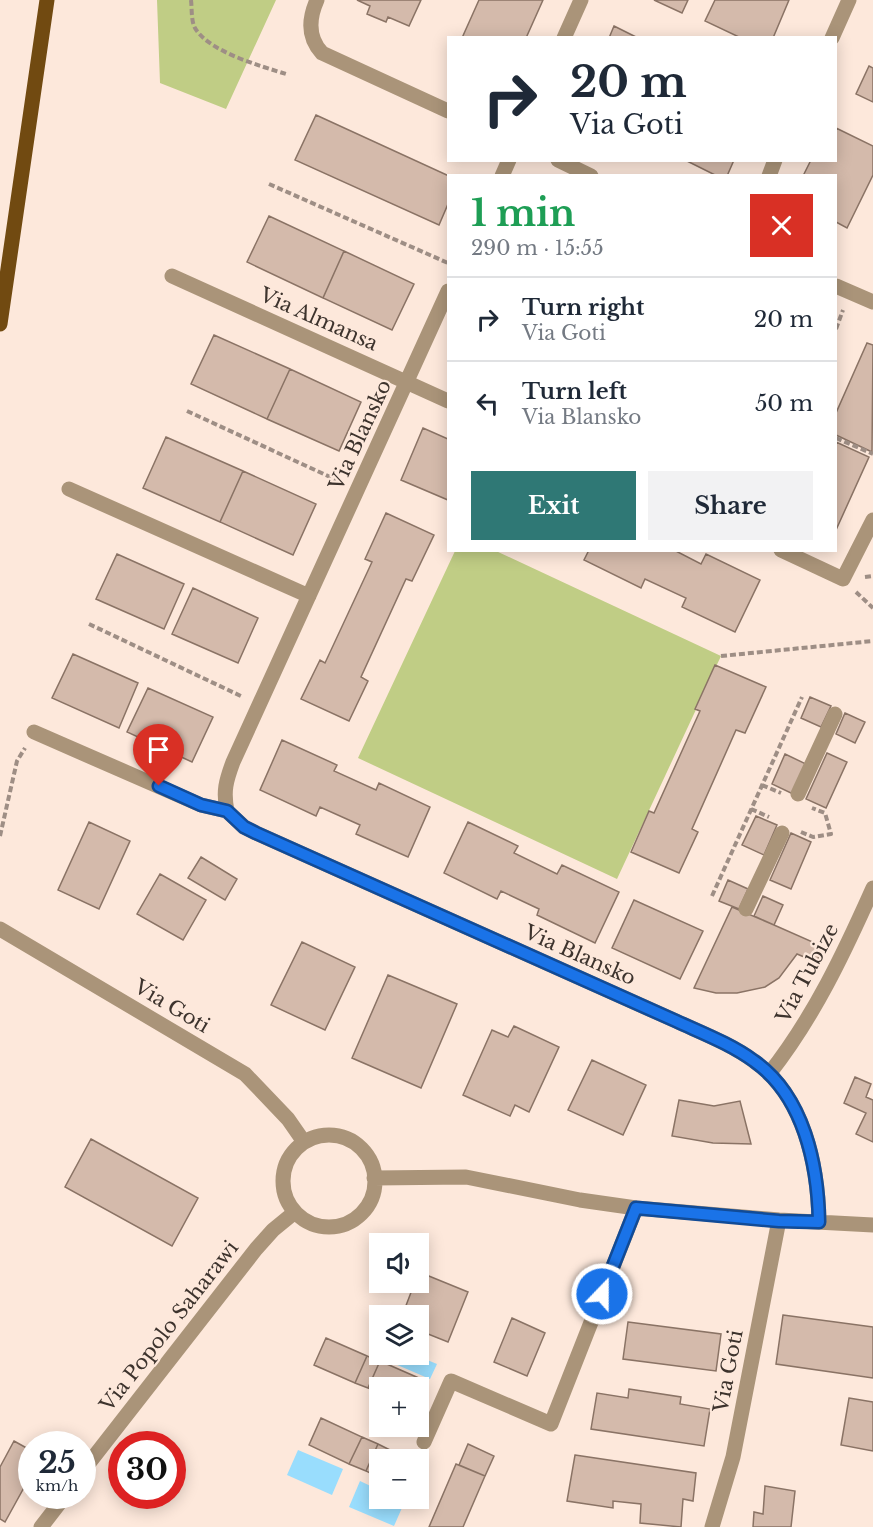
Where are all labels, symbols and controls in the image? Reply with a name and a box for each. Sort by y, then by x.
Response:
text: 20 m [570,56,687,108]
icon: right [471,60,549,138]
text: Via Goti [570,108,683,141]
text: 1 min [471,191,575,236]
button: close [750,194,813,257]
text: 290 m · 15:55 [471,236,604,260]
street label: Via Almansa [255,282,383,356]
text: Turn right [522,294,644,321]
icon: right [471,303,504,336]
text: 20 m [754,306,813,333]
text: Via Goti [522,321,606,345]
street label: Via Blansko [323,376,396,495]
text: Turn left [522,378,627,405]
icon: left [471,387,504,420]
text: 50 m [755,390,813,417]
text: Via Blansko [522,405,641,429]
button: Exit [471,471,636,540]
button: Share [648,471,813,540]
pin [133,724,184,786]
icon: arrive [142,733,175,766]
street label: Via Blansko [520,919,639,990]
street label: Via Tubize [770,919,843,1028]
street label: Via Goti [129,974,214,1038]
map controls [369,1233,429,1509]
button: sound [369,1233,429,1293]
street label: Via Popolo Saharawi [94,1236,243,1417]
position arrow [570,1262,634,1326]
button: layers [369,1305,429,1365]
street label: Via Goti [708,1327,748,1415]
button: + [369,1377,429,1437]
speed limit sign: 30 [108,1431,186,1509]
text: 25 [38,1444,76,1481]
button: − [369,1449,429,1509]
text: km/h [36,1476,78,1495]

